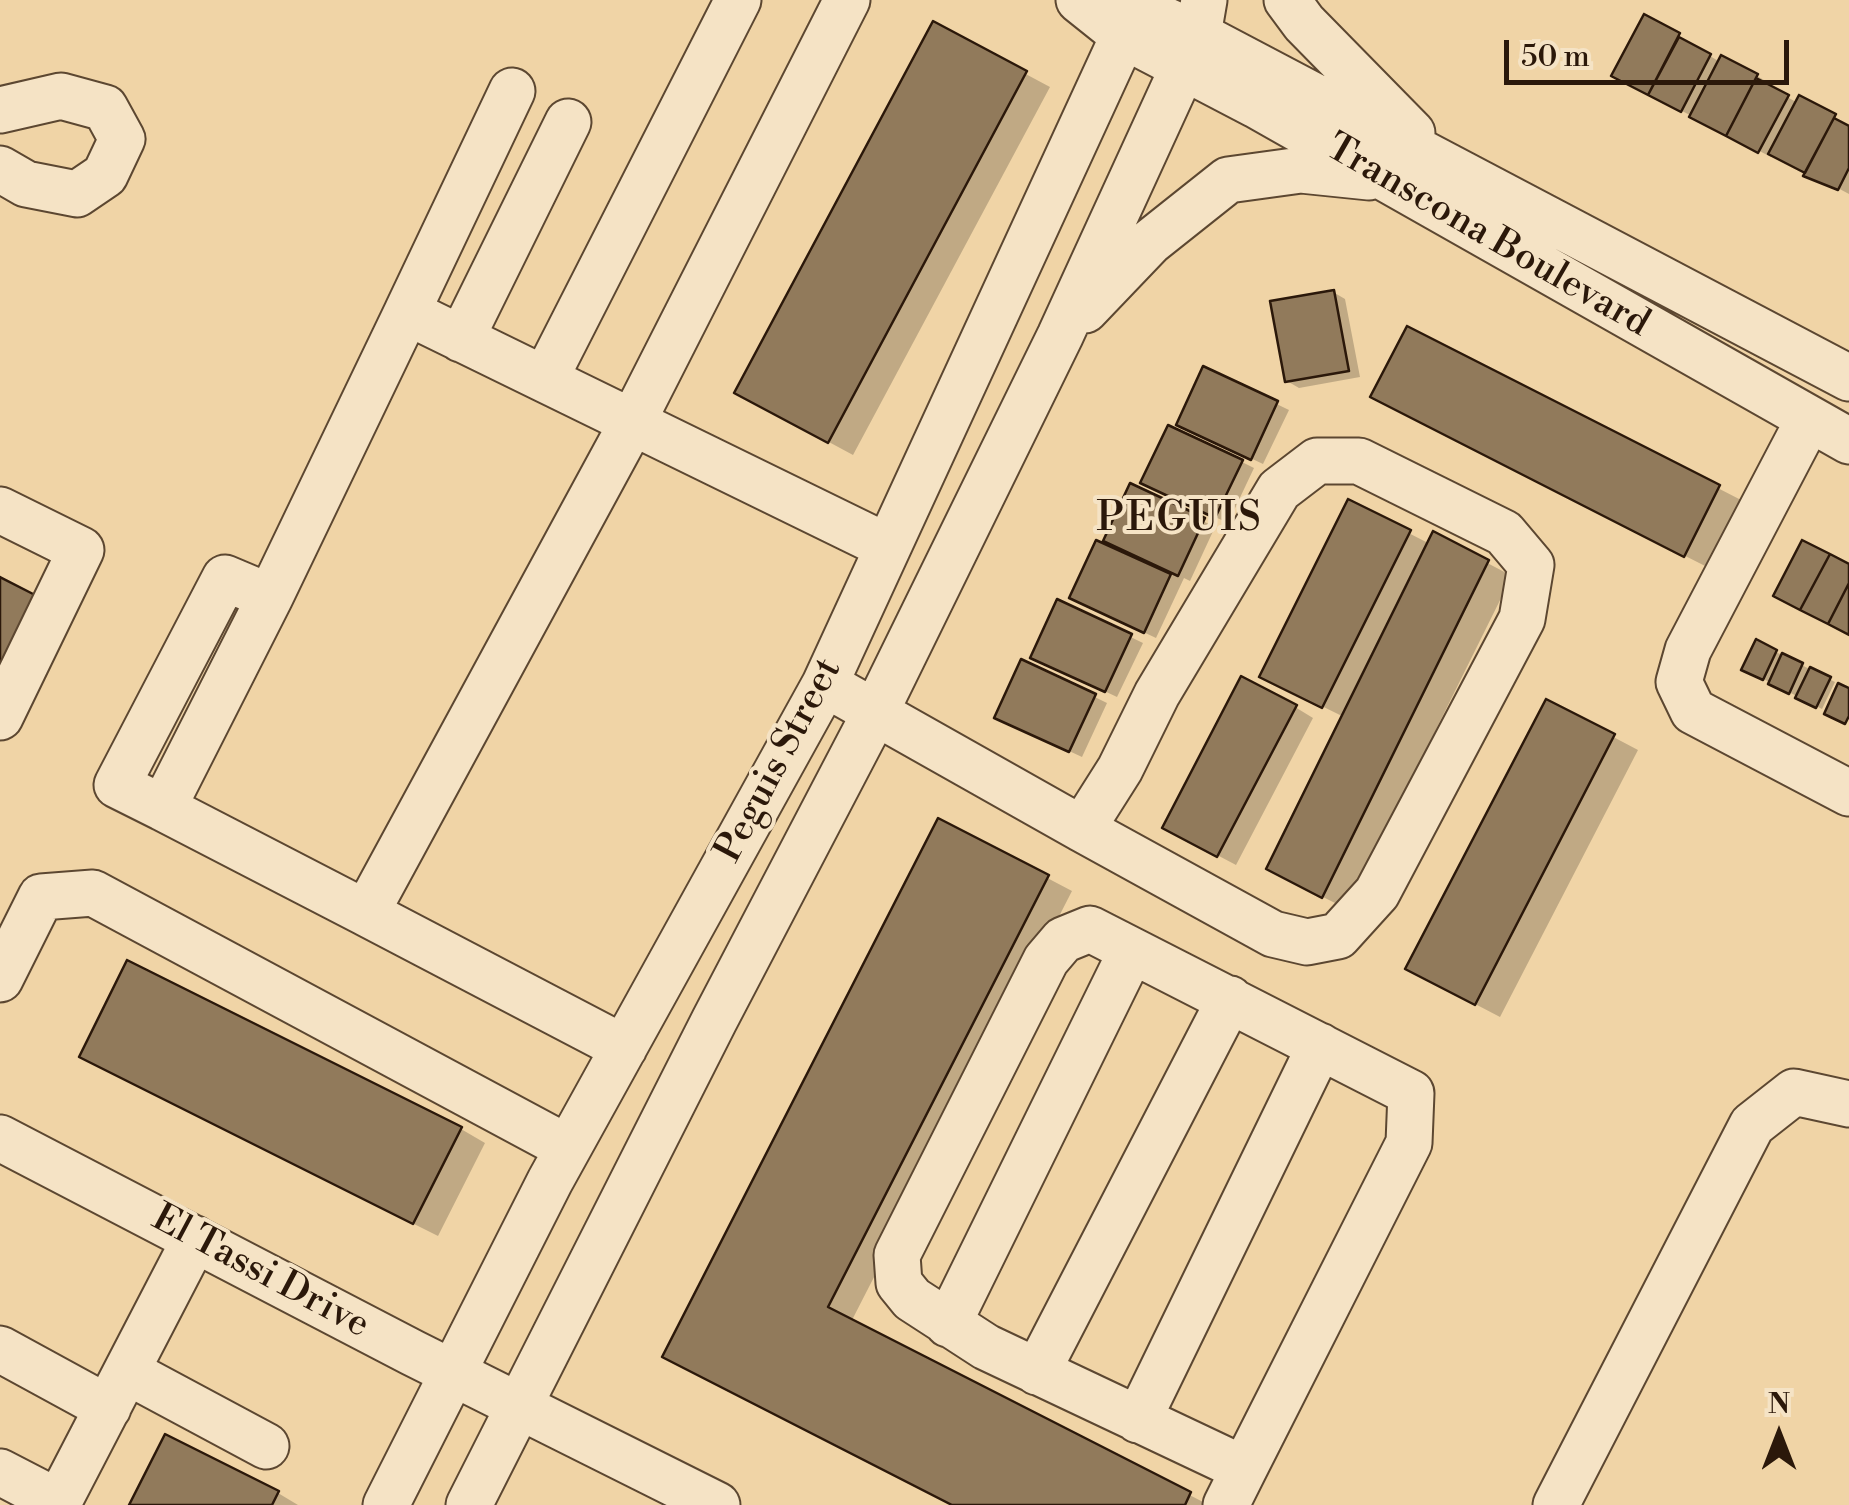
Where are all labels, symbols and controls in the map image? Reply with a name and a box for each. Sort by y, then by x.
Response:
scale bar [1509,20,1794,82]
text: 50 m [1521,38,1590,76]
street label: Transcona Boulevard [1317,126,1657,348]
district label: PEGUIS [1096,496,1264,544]
street label: Peguis Street [707,651,853,871]
street label: El Tassi Drive [144,1197,376,1349]
north arrow [1729,1385,1829,1485]
text: N [1768,1387,1790,1422]

